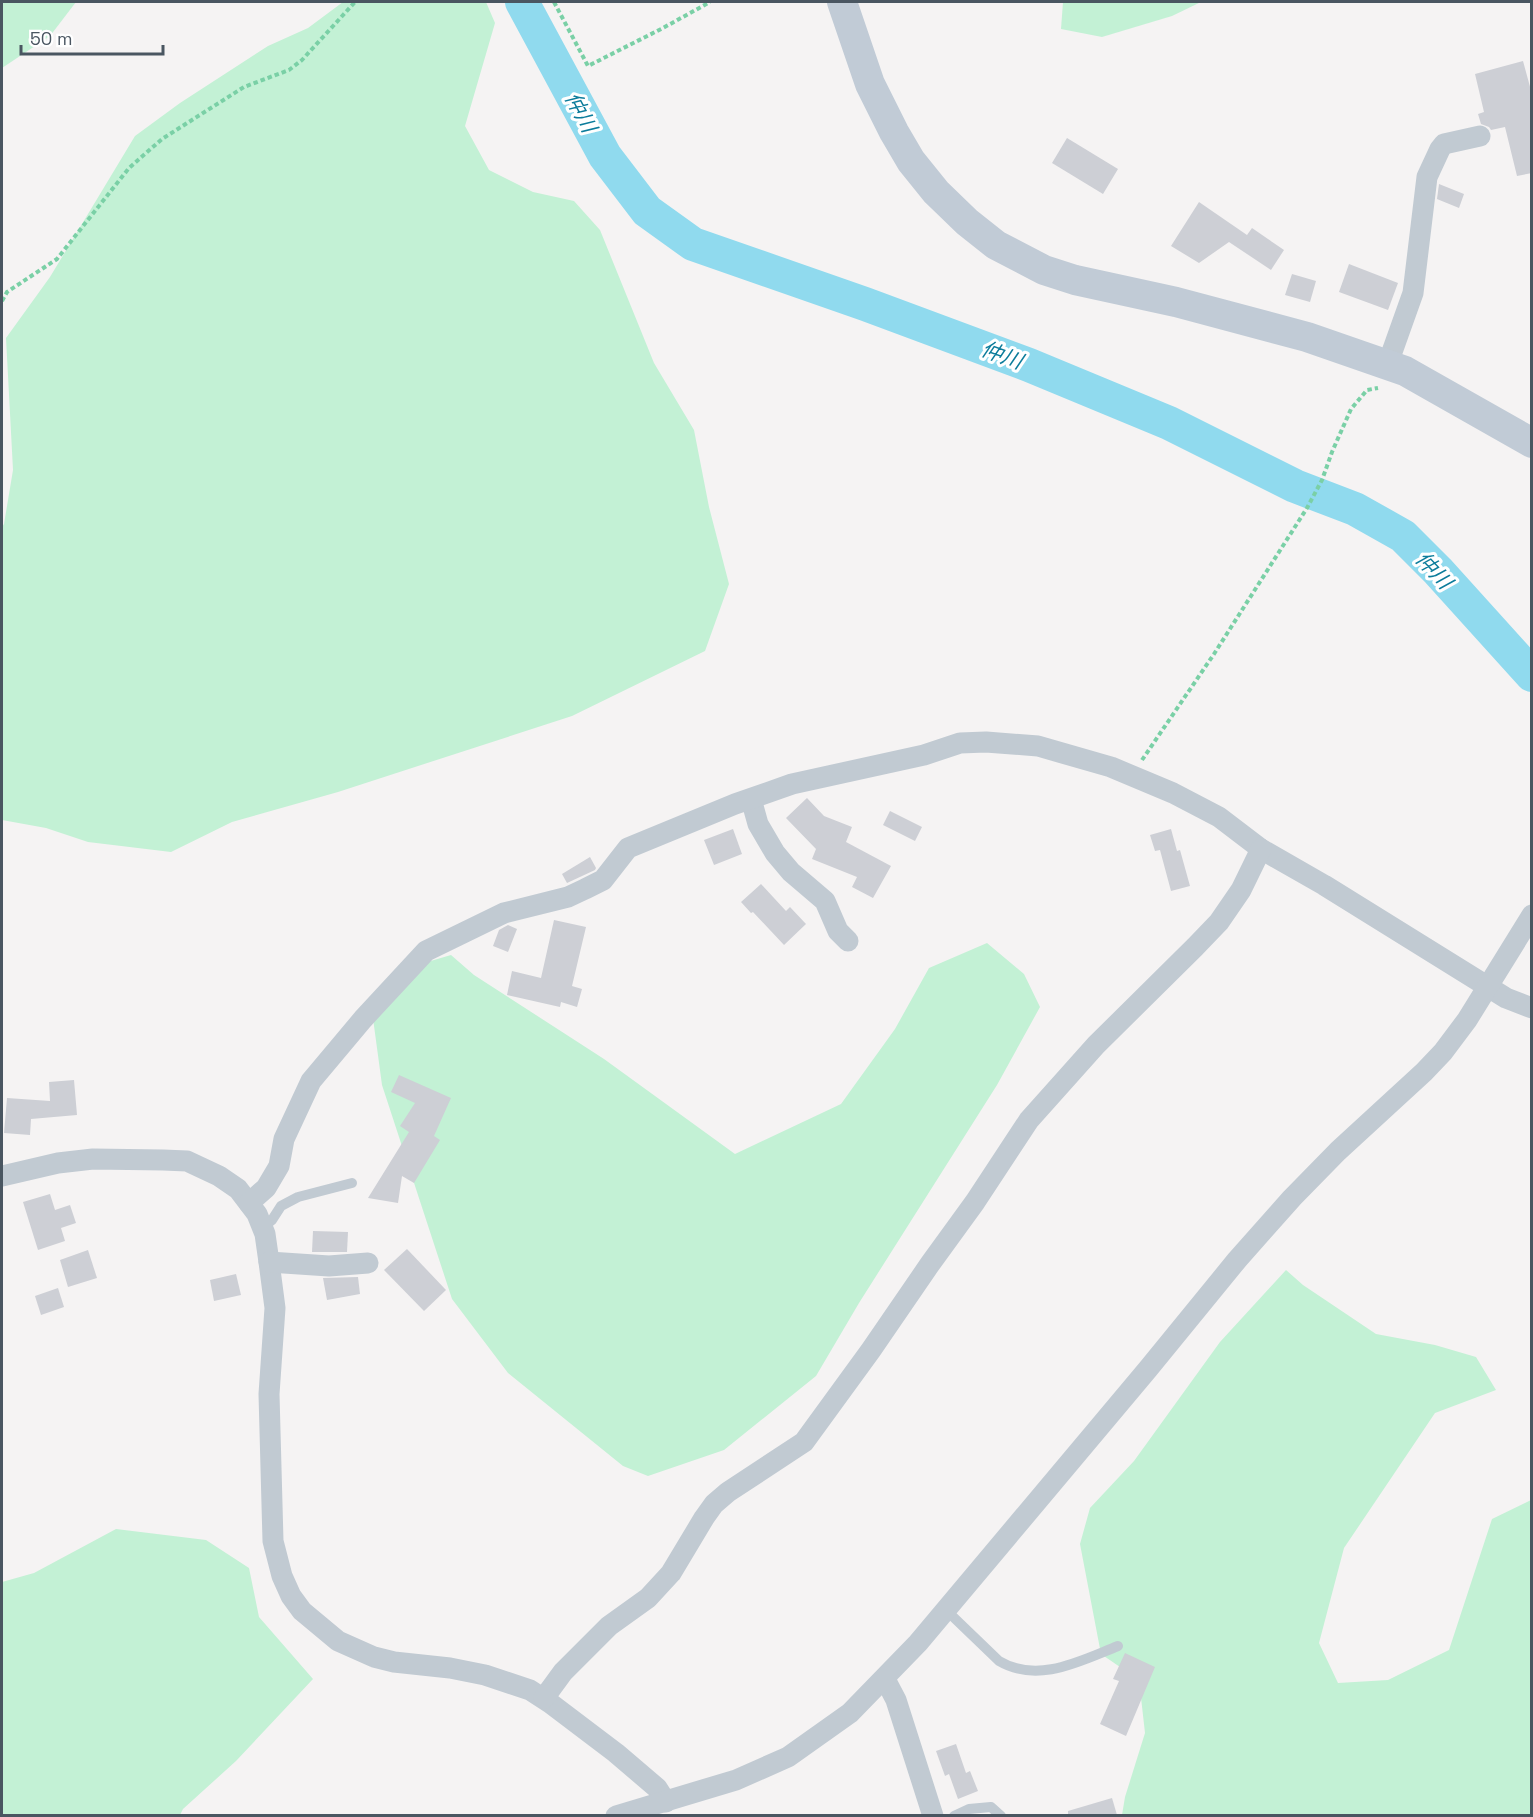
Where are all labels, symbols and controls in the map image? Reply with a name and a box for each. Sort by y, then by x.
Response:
scale bar [21,18,164,56]
text: 50 m [30,27,72,50]
water label: 仲川 [559,87,604,139]
water label: 仲川 [978,335,1028,376]
water label: 仲川 [1410,545,1460,596]

